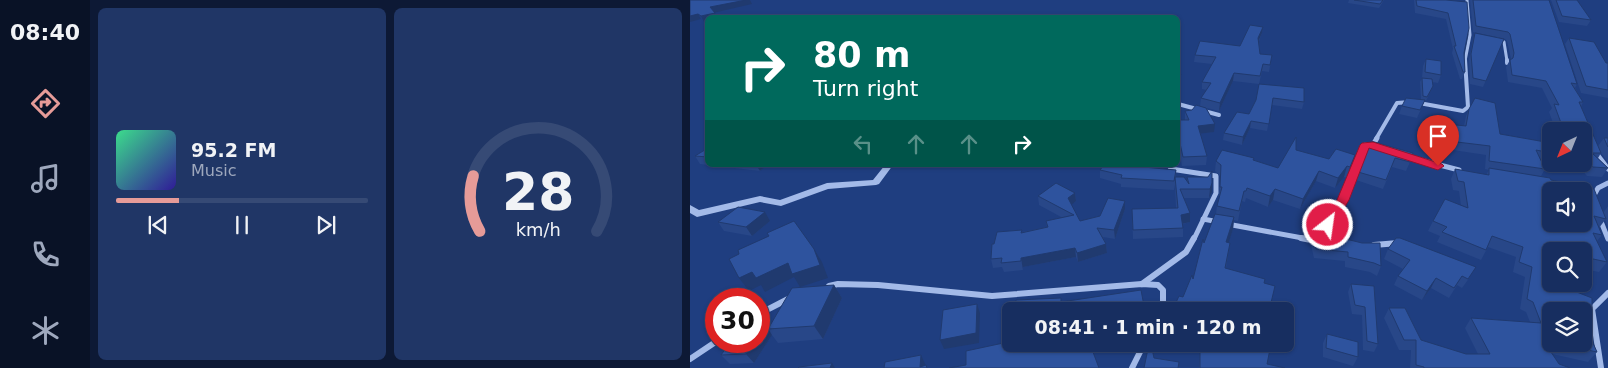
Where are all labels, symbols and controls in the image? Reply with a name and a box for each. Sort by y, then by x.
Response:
text: 08:40 [10,20,80,45]
icon: right [730,35,795,100]
text: 80 m [813,35,910,75]
text: Turn right [813,76,918,101]
icon: directions [28,86,63,121]
pin [1417,115,1459,166]
icon: arrive [1424,122,1452,150]
north arrow [1542,122,1592,172]
map controls [1542,122,1592,352]
icon: left [849,130,877,158]
icon: ahead [902,130,930,158]
icon: ahead [955,130,983,158]
icon: right [1008,130,1036,158]
text: 95.2 FM [191,139,276,161]
icon: music [28,161,63,196]
text: Music [191,161,237,180]
text: 28 [502,162,574,222]
button: sound [1542,182,1592,232]
position arrow [1301,198,1353,250]
icon: previous [144,211,172,239]
icon: pause [228,211,256,239]
icon: next [312,211,340,239]
text: km/h [515,219,561,240]
icon: phone [28,237,63,272]
button: search [1542,242,1592,292]
speed limit sign: 30 [705,288,770,353]
button: layers [1542,302,1592,352]
icon: climate [28,313,63,348]
text: 08:41 · 1 min · 120 m [1034,316,1262,338]

